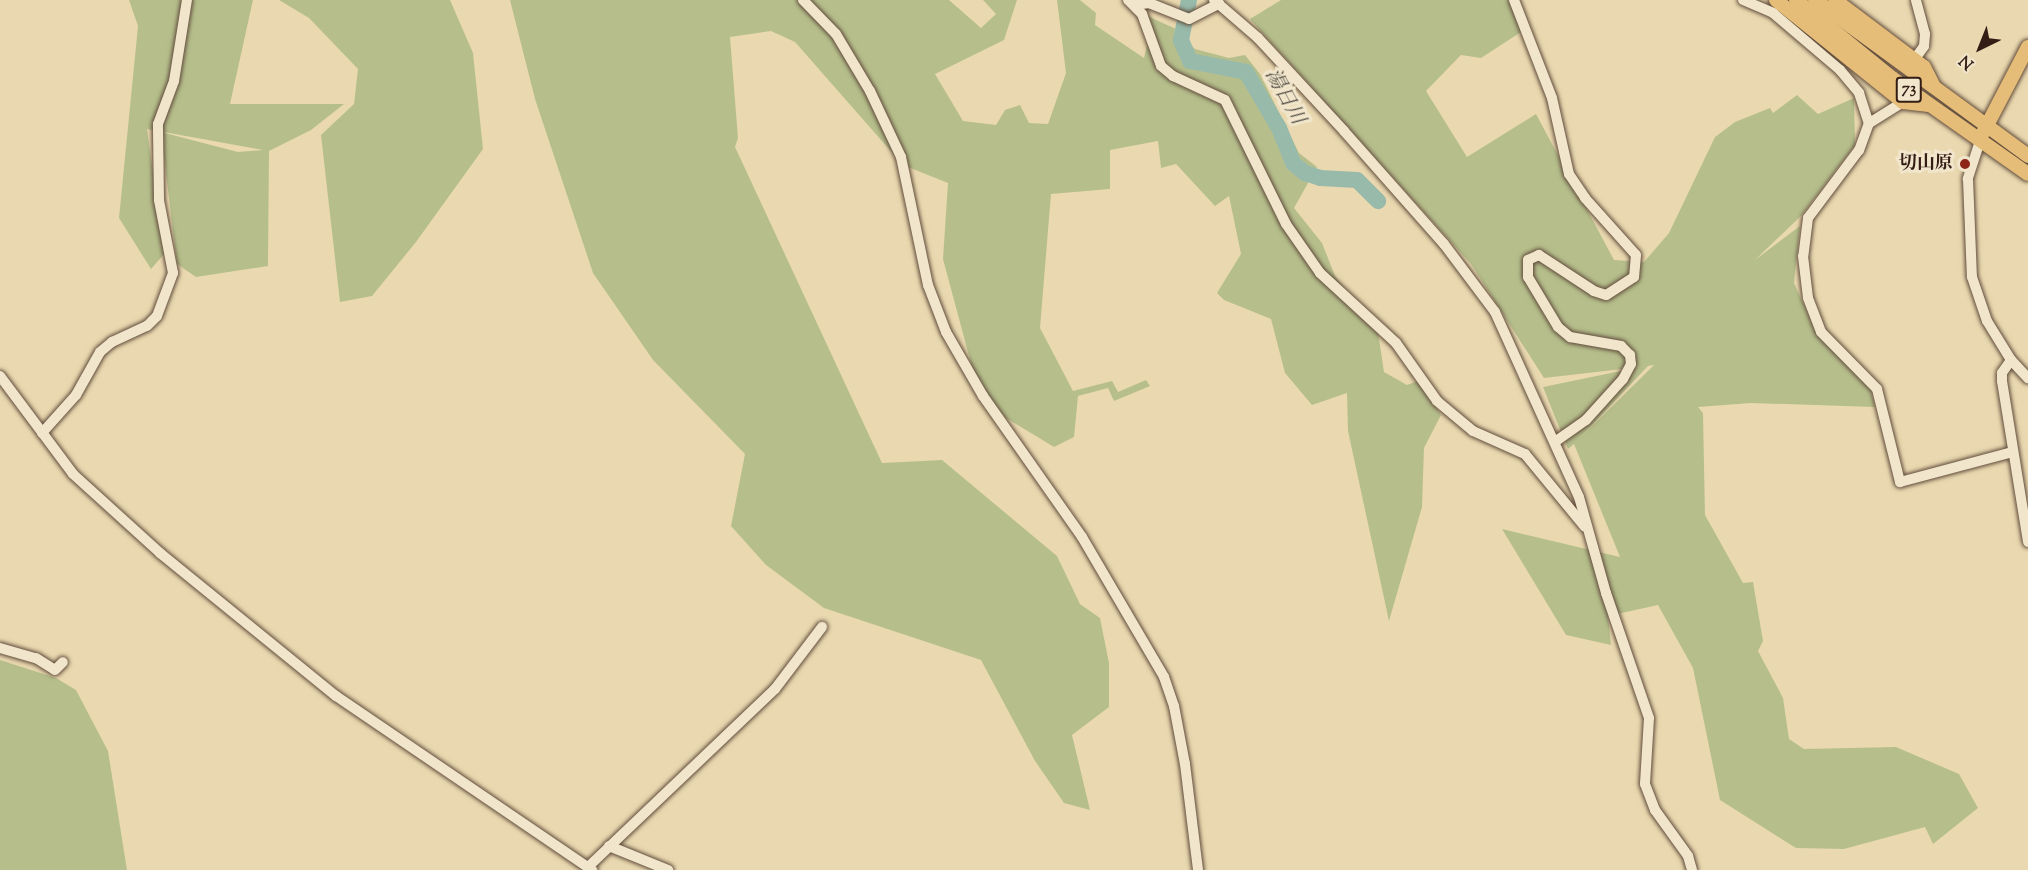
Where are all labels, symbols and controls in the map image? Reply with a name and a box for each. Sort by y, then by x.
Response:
north arrow [1950,18,2010,78]
text: N [1955,49,1980,74]
water label: 湯日川 [1259,65,1309,129]
road number: 73 [1896,77,1922,103]
place label: 切山原 [1899,153,1953,175]
marker: 切山原 [1958,157,1972,171]

